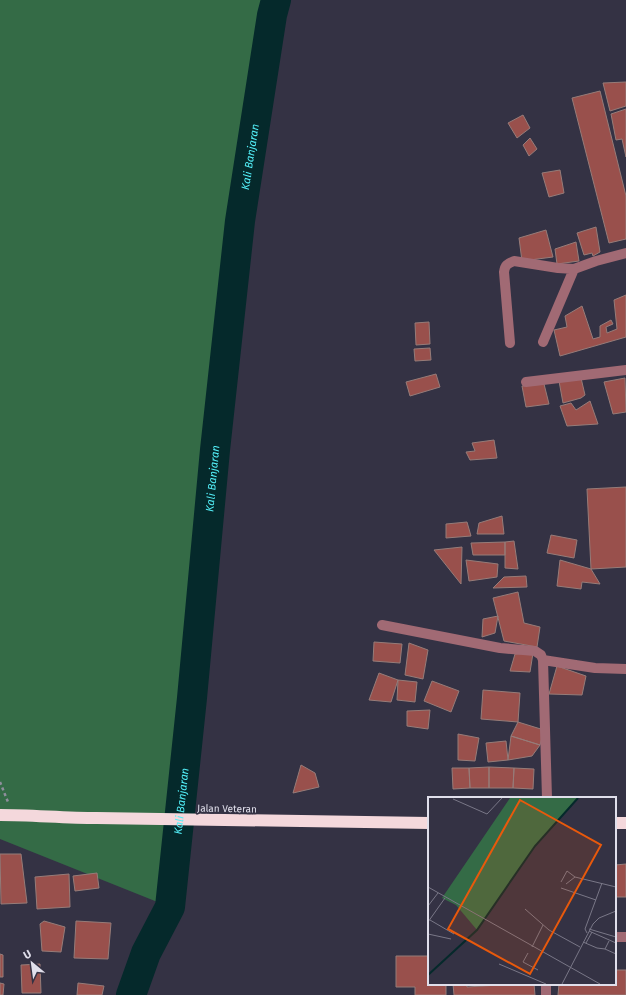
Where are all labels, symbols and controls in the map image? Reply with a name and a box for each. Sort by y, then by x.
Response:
water label: Kali Banjaran [239,123,262,191]
water label: Kali Banjaran [203,445,222,512]
water label: Kali Banjaran [172,767,192,835]
inset map [428,797,616,985]
street label: Jalan Veteran [197,802,257,816]
north arrow [12,943,52,983]
text: U [21,947,34,962]

